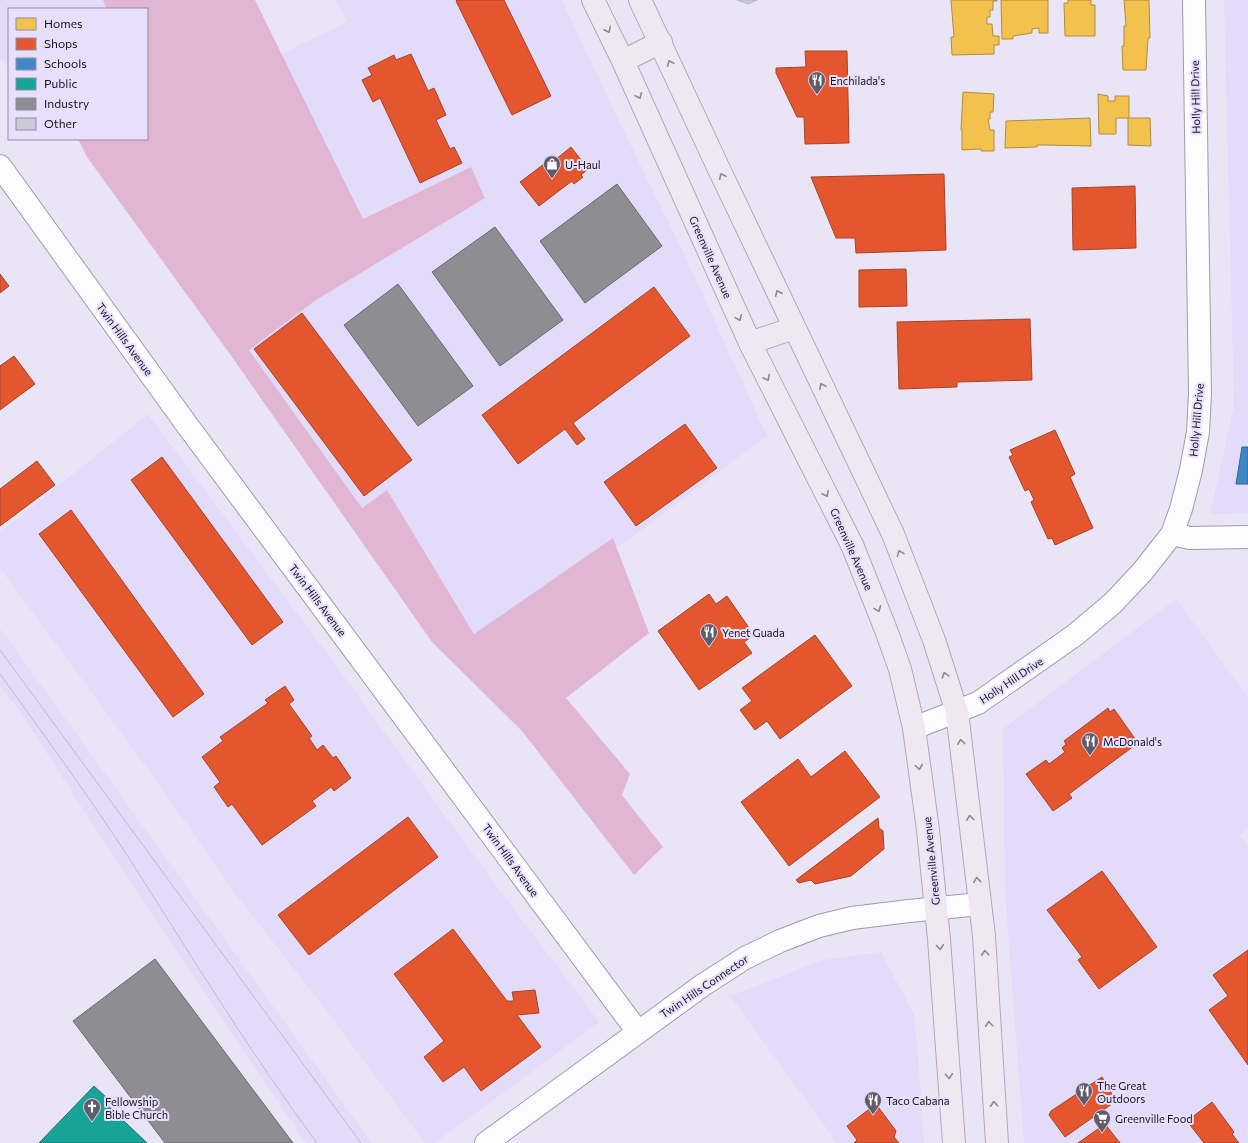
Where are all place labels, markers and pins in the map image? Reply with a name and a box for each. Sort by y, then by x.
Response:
restaurant icon: Enchilada's [807,70,827,95]
place label: Enchilada's [830,74,885,87]
shop icon: U-Haul [542,154,562,179]
place label: U-Haul [565,158,601,171]
restaurant icon: Yenet Guada [699,622,719,647]
place label: Yenet Guada [722,626,785,639]
restaurant icon: McDonald's [1080,731,1100,756]
place label: McDonald's [1103,735,1162,748]
place label: The Great Outdoors [1097,1079,1147,1105]
restaurant icon: The Great Outdoors [1074,1081,1094,1106]
restaurant icon: Taco Cabana [863,1090,883,1115]
place label: Taco Cabana [886,1094,950,1107]
place label: Fellowship Bible Church [105,1095,168,1121]
church icon: Fellowship Bible Church [82,1097,102,1122]
supermarket icon: Greenville Food [1092,1108,1112,1133]
place label: Greenville Food [1115,1112,1193,1125]

